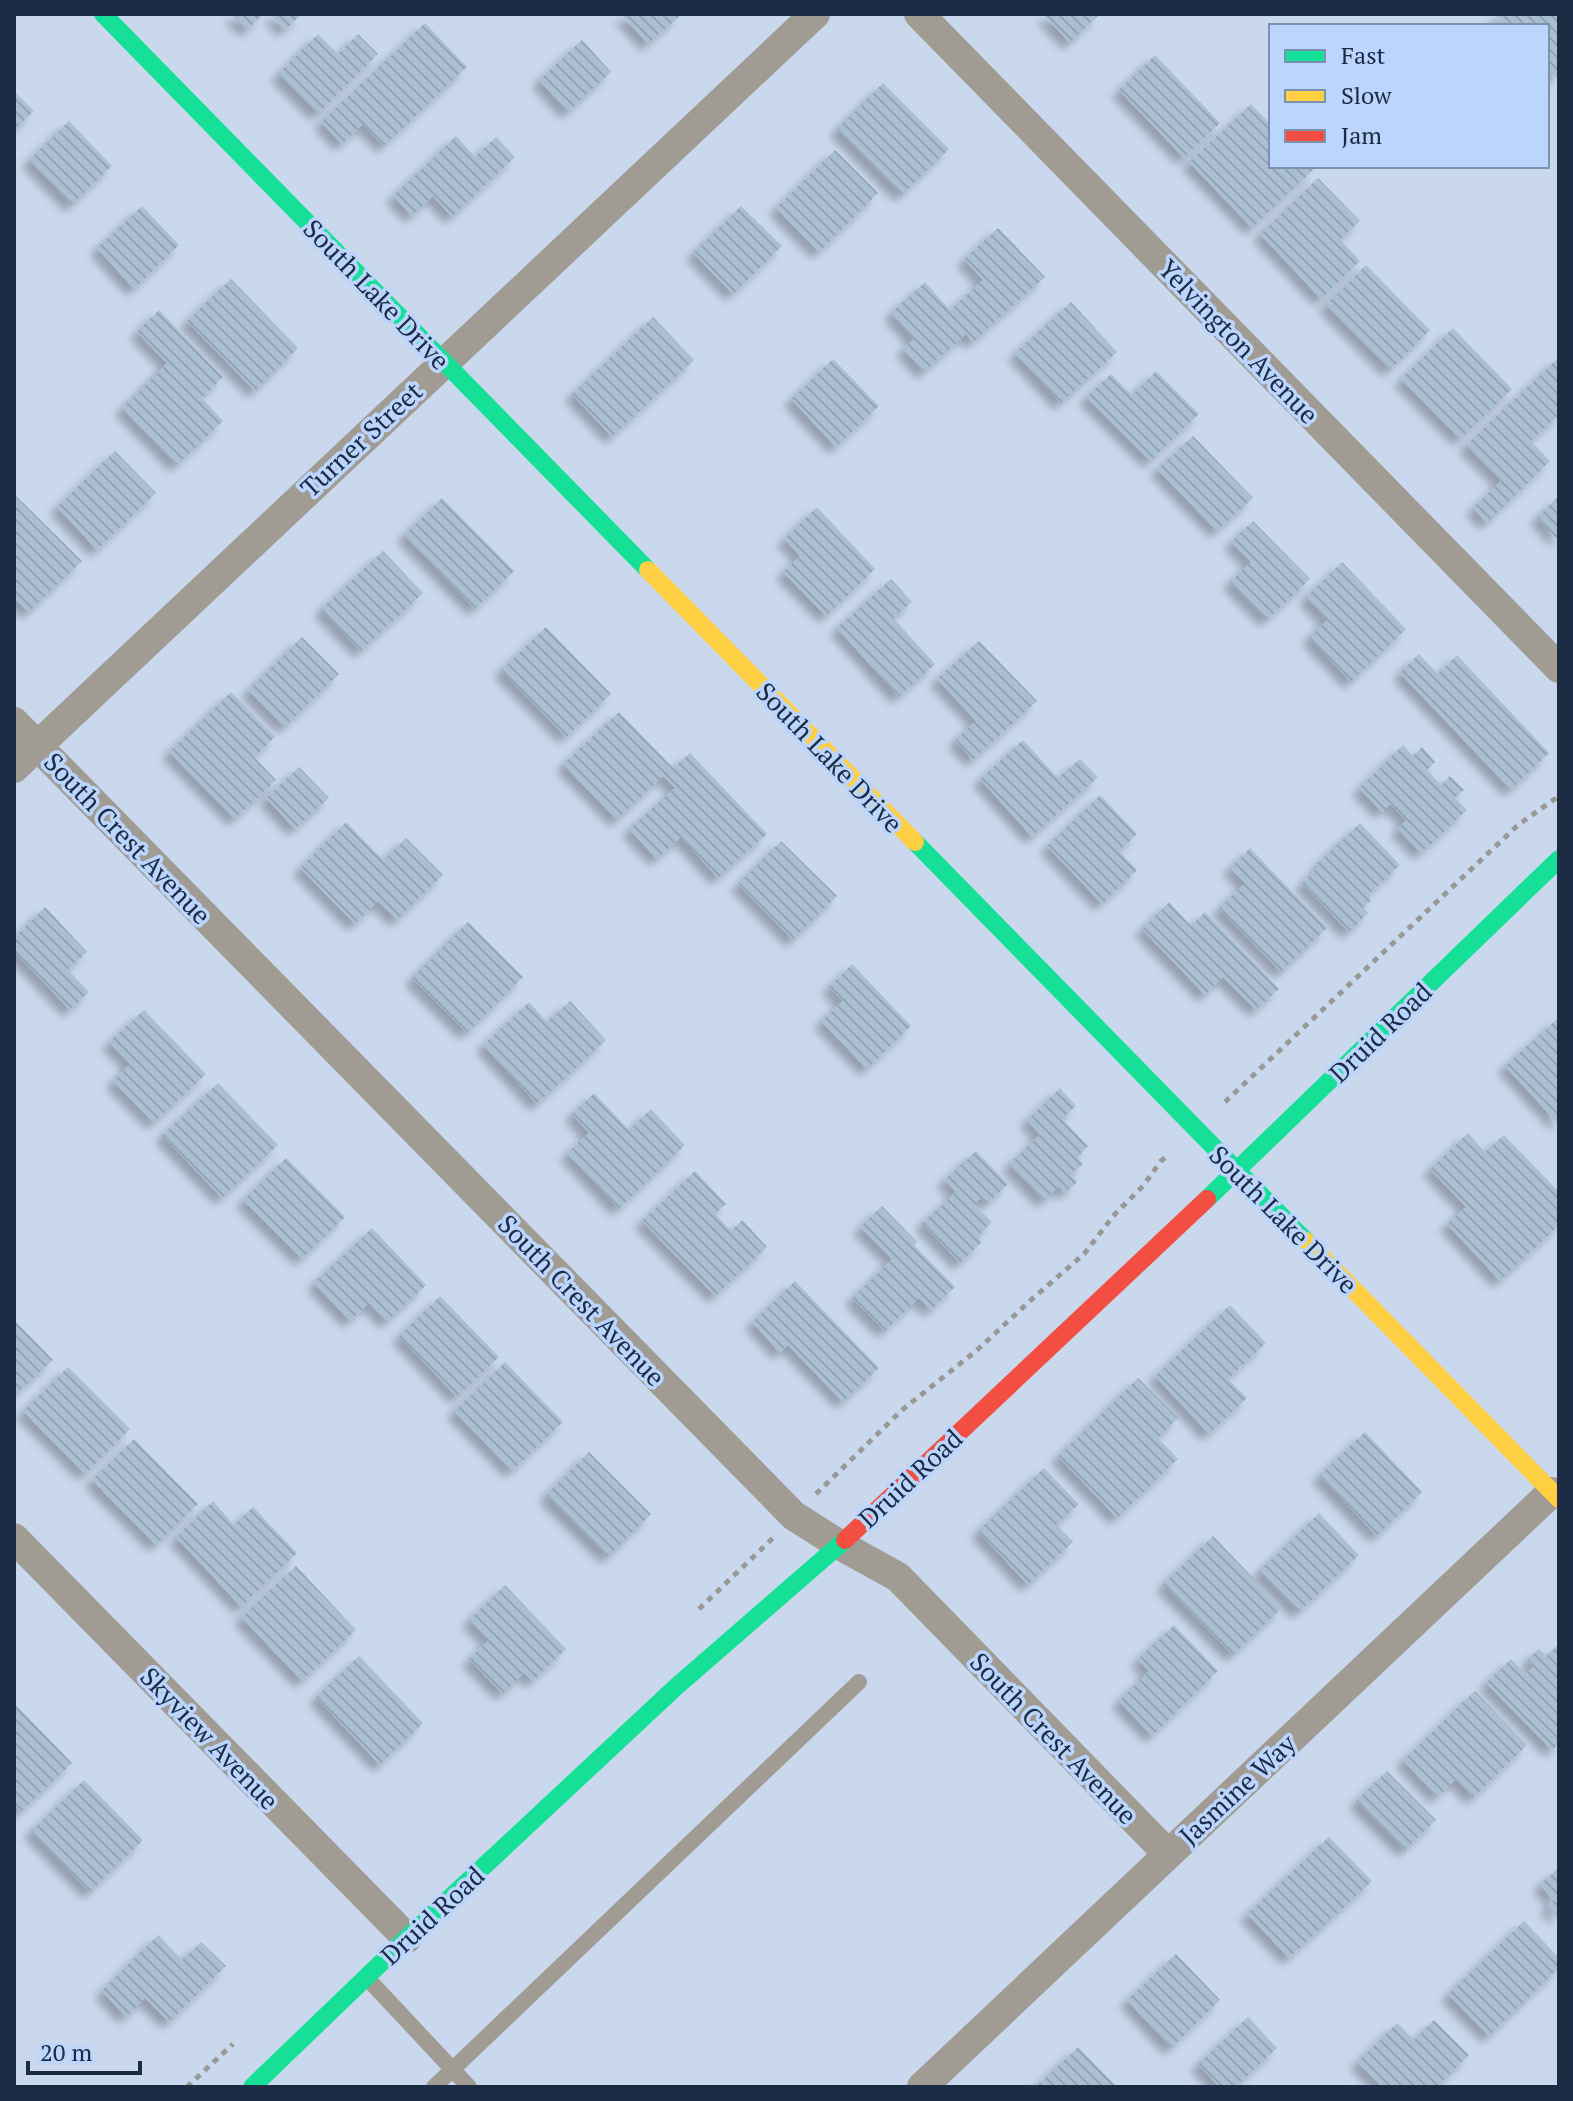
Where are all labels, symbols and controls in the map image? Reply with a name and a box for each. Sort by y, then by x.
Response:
legend [1269,24,1549,168]
text: Fast [1341,39,1386,71]
text: Slow [1341,79,1392,111]
text: Jam [1341,119,1382,151]
street label: South Lake Drive [297,212,457,376]
street label: Yelvington Avenue [1152,252,1326,430]
street label: Turner Street [293,374,429,504]
street label: South Lake Drive [750,675,910,839]
street label: South Crest Avenue [37,745,219,931]
street label: Druid Road [1321,975,1439,1089]
street label: South Lake Drive [1203,1138,1365,1300]
street label: South Crest Avenue [491,1207,673,1393]
street label: Druid Road [851,1421,969,1535]
street label: South Crest Avenue [963,1645,1145,1831]
street label: Skyview Avenue [133,1660,287,1816]
street label: Jasmine Way [1172,1726,1303,1852]
street label: Druid Road [373,1858,491,1972]
scale bar [28,2025,140,2075]
text: 20 m [40,2036,92,2068]

